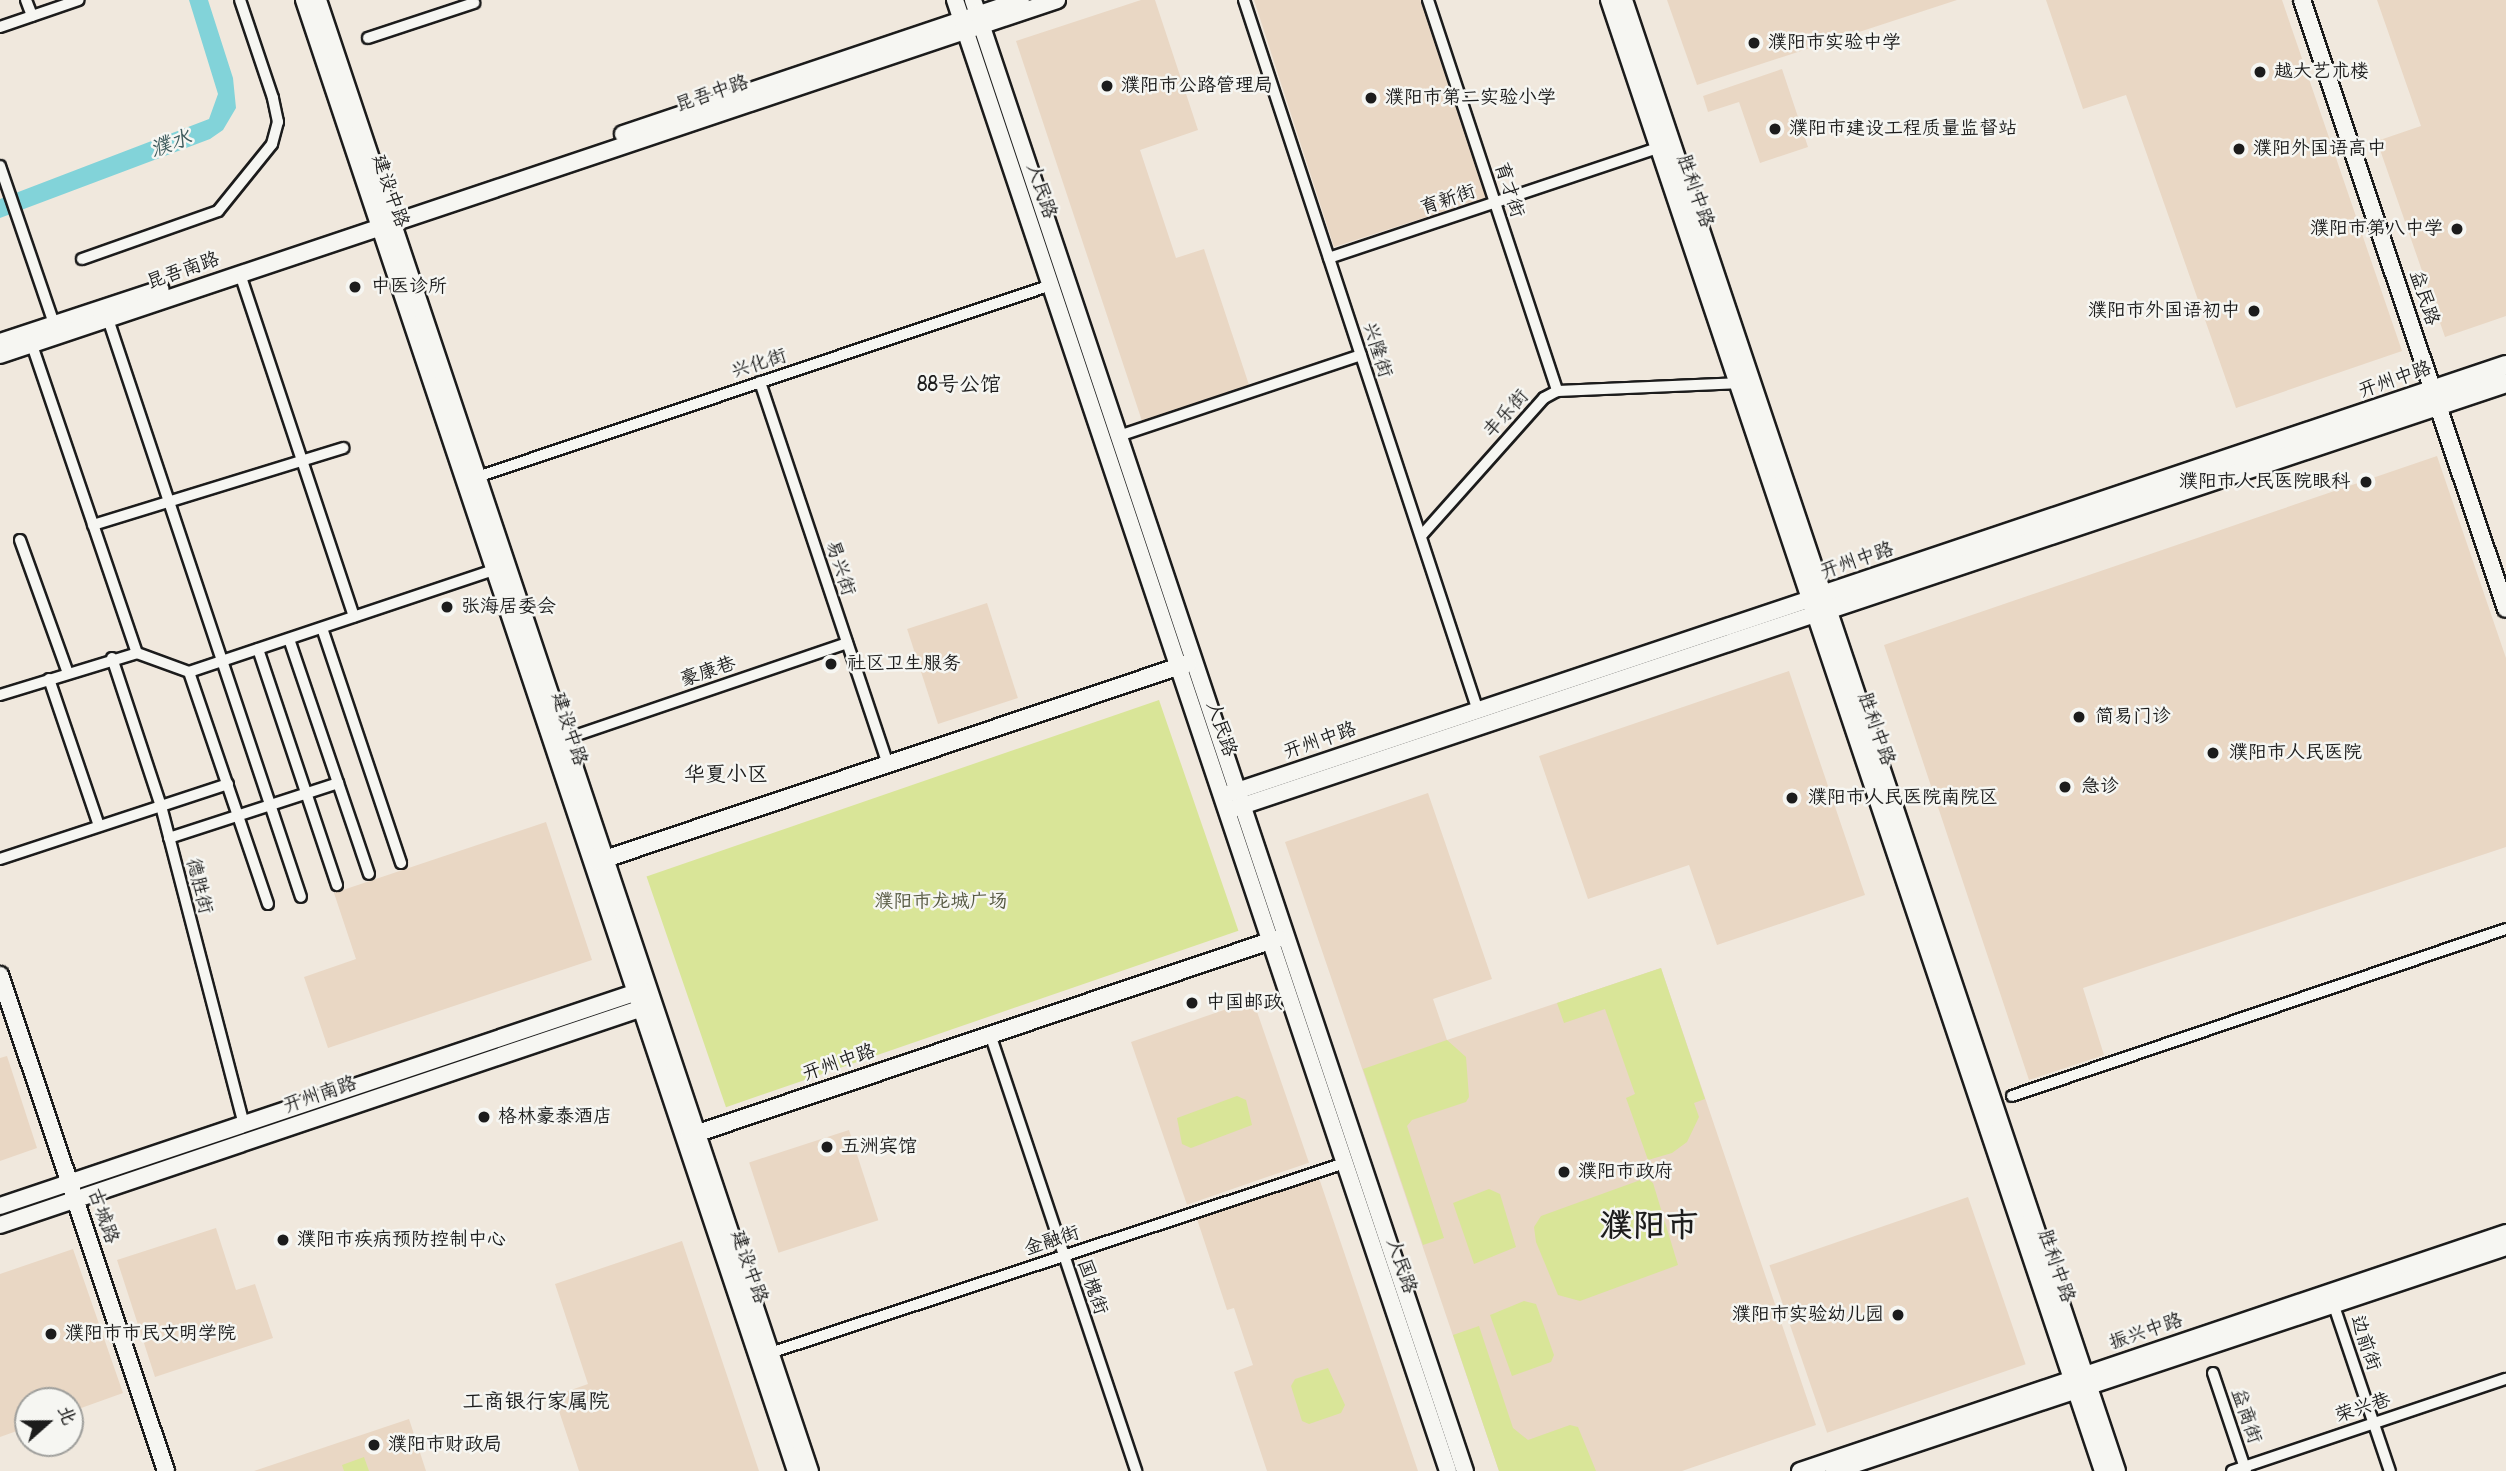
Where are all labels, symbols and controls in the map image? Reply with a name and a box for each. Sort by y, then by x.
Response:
place label: 濮阳市实验中学 [1768,32,1901,54]
marker: 濮阳市实验中学 [1746,35,1762,51]
place label: 越大艺术楼 [2274,61,2369,83]
marker: 越大艺术楼 [2252,64,2268,80]
street label: 昆吾中路 [672,71,752,117]
place label: 濮阳市公路管理局 [1121,75,1273,97]
marker: 濮阳市公路管理局 [1099,78,1115,94]
place label: 濮阳市第二实验小学 [1385,87,1556,109]
marker: 濮阳市第二实验小学 [1363,90,1379,106]
place label: 濮阳市建设工程质量监督站 [1789,118,2017,140]
marker: 濮阳市建设工程质量监督站 [1767,121,1783,137]
water label: 濮水 [147,125,195,163]
place label: 濮阳外国语高中 [2253,138,2386,160]
marker: 濮阳外国语高中 [2231,141,2247,157]
street label: 建设中路 [367,151,413,231]
street label: 胜利中路 [1672,151,1718,231]
street label: 育才街 [1489,159,1529,221]
street label: 人民路 [1021,160,1061,222]
street label: 育新街 [1417,180,1479,220]
place label: 濮阳市第八中学 [2310,218,2443,240]
marker: 濮阳市第八中学 [2449,221,2465,237]
street label: 昆吾南路 [143,248,223,294]
street label: 益民路 [2404,267,2444,329]
place label: 中医诊所 [371,276,447,298]
marker: 中医诊所 [345,277,365,297]
place label: 濮阳市外国语初中 [2088,300,2240,322]
marker: 濮阳市外国语初中 [2246,303,2262,319]
street label: 兴隆街 [1357,319,1397,381]
street label: 兴化街 [728,344,790,384]
street label: 开州中路 [2355,357,2435,403]
district label: 88号公馆 [917,372,1001,398]
street label: 丰乐街 [1478,385,1534,443]
place label: 濮阳市人民医院眼科 [2179,471,2350,493]
marker: 濮阳市人民医院眼科 [2356,472,2376,492]
street label: 易兴街 [820,537,860,599]
street label: 开州中路 [1817,538,1897,584]
place label: 张海居委会 [461,596,556,618]
marker: 张海居委会 [439,599,455,615]
street label: 豪康巷 [677,652,739,692]
place label: 社区卫生服务 [847,653,961,675]
marker: 社区卫生服务 [821,654,841,674]
street label: 建设中路 [546,689,592,769]
street label: 胜利中路 [1853,689,1899,769]
street label: 人民路 [1201,698,1241,760]
place label: 简易门诊 [2095,706,2171,728]
marker: 简易门诊 [2069,707,2089,727]
street label: 开州中路 [1280,718,1360,764]
place label: 濮阳市人民医院 [2229,742,2362,764]
marker: 濮阳市人民医院 [2203,743,2223,763]
district label: 华夏小区 [684,762,768,788]
place label: 急诊 [2081,776,2119,798]
marker: 急诊 [2055,777,2075,797]
place label: 濮阳市人民医院南院区 [1808,787,1998,809]
marker: 濮阳市人民医院南院区 [1782,788,1802,808]
street label: 德胜街 [181,856,217,916]
park label: 濮阳市龙城广场 [875,891,1007,913]
place label: 中国邮政 [1206,992,1282,1014]
marker: 中国邮政 [1184,995,1200,1011]
street label: 开州中路 [799,1040,879,1086]
street label: 开州南路 [280,1072,360,1118]
place label: 格林豪泰酒店 [498,1106,612,1128]
marker: 格林豪泰酒店 [476,1109,492,1125]
place label: 五洲宾馆 [841,1136,917,1158]
marker: 五洲宾馆 [819,1139,835,1155]
place label: 濮阳市政府 [1578,1161,1673,1183]
marker: 濮阳市政府 [1556,1164,1572,1180]
street label: 古城路 [83,1185,123,1247]
district label: 濮阳市 [1600,1206,1698,1246]
street label: 金融街 [1021,1221,1083,1261]
street label: 胜利中路 [2033,1226,2079,1306]
street label: 建设中路 [726,1227,772,1307]
place label: 濮阳市疾病预防控制中心 [297,1229,506,1251]
marker: 濮阳市疾病预防控制中心 [275,1232,291,1248]
street label: 人民路 [1381,1235,1421,1297]
street label: 国槐街 [1072,1256,1112,1318]
place label: 濮阳市实验幼儿园 [1732,1304,1884,1326]
marker: 濮阳市实验幼儿园 [1890,1307,1906,1323]
street label: 振兴中路 [2106,1309,2186,1355]
street label: 边前街 [2345,1312,2385,1374]
place label: 濮阳市市民文明学院 [65,1323,236,1345]
marker: 濮阳市市民文明学院 [43,1326,59,1342]
street label: 益商街 [2226,1385,2266,1447]
north arrow [14,1387,84,1457]
street label: 荣兴巷 [2332,1388,2394,1428]
district label: 工商银行家属院 [463,1389,609,1415]
text: 北 [52,1402,81,1428]
place label: 濮阳市财政局 [388,1434,502,1456]
marker: 濮阳市财政局 [366,1437,382,1453]

